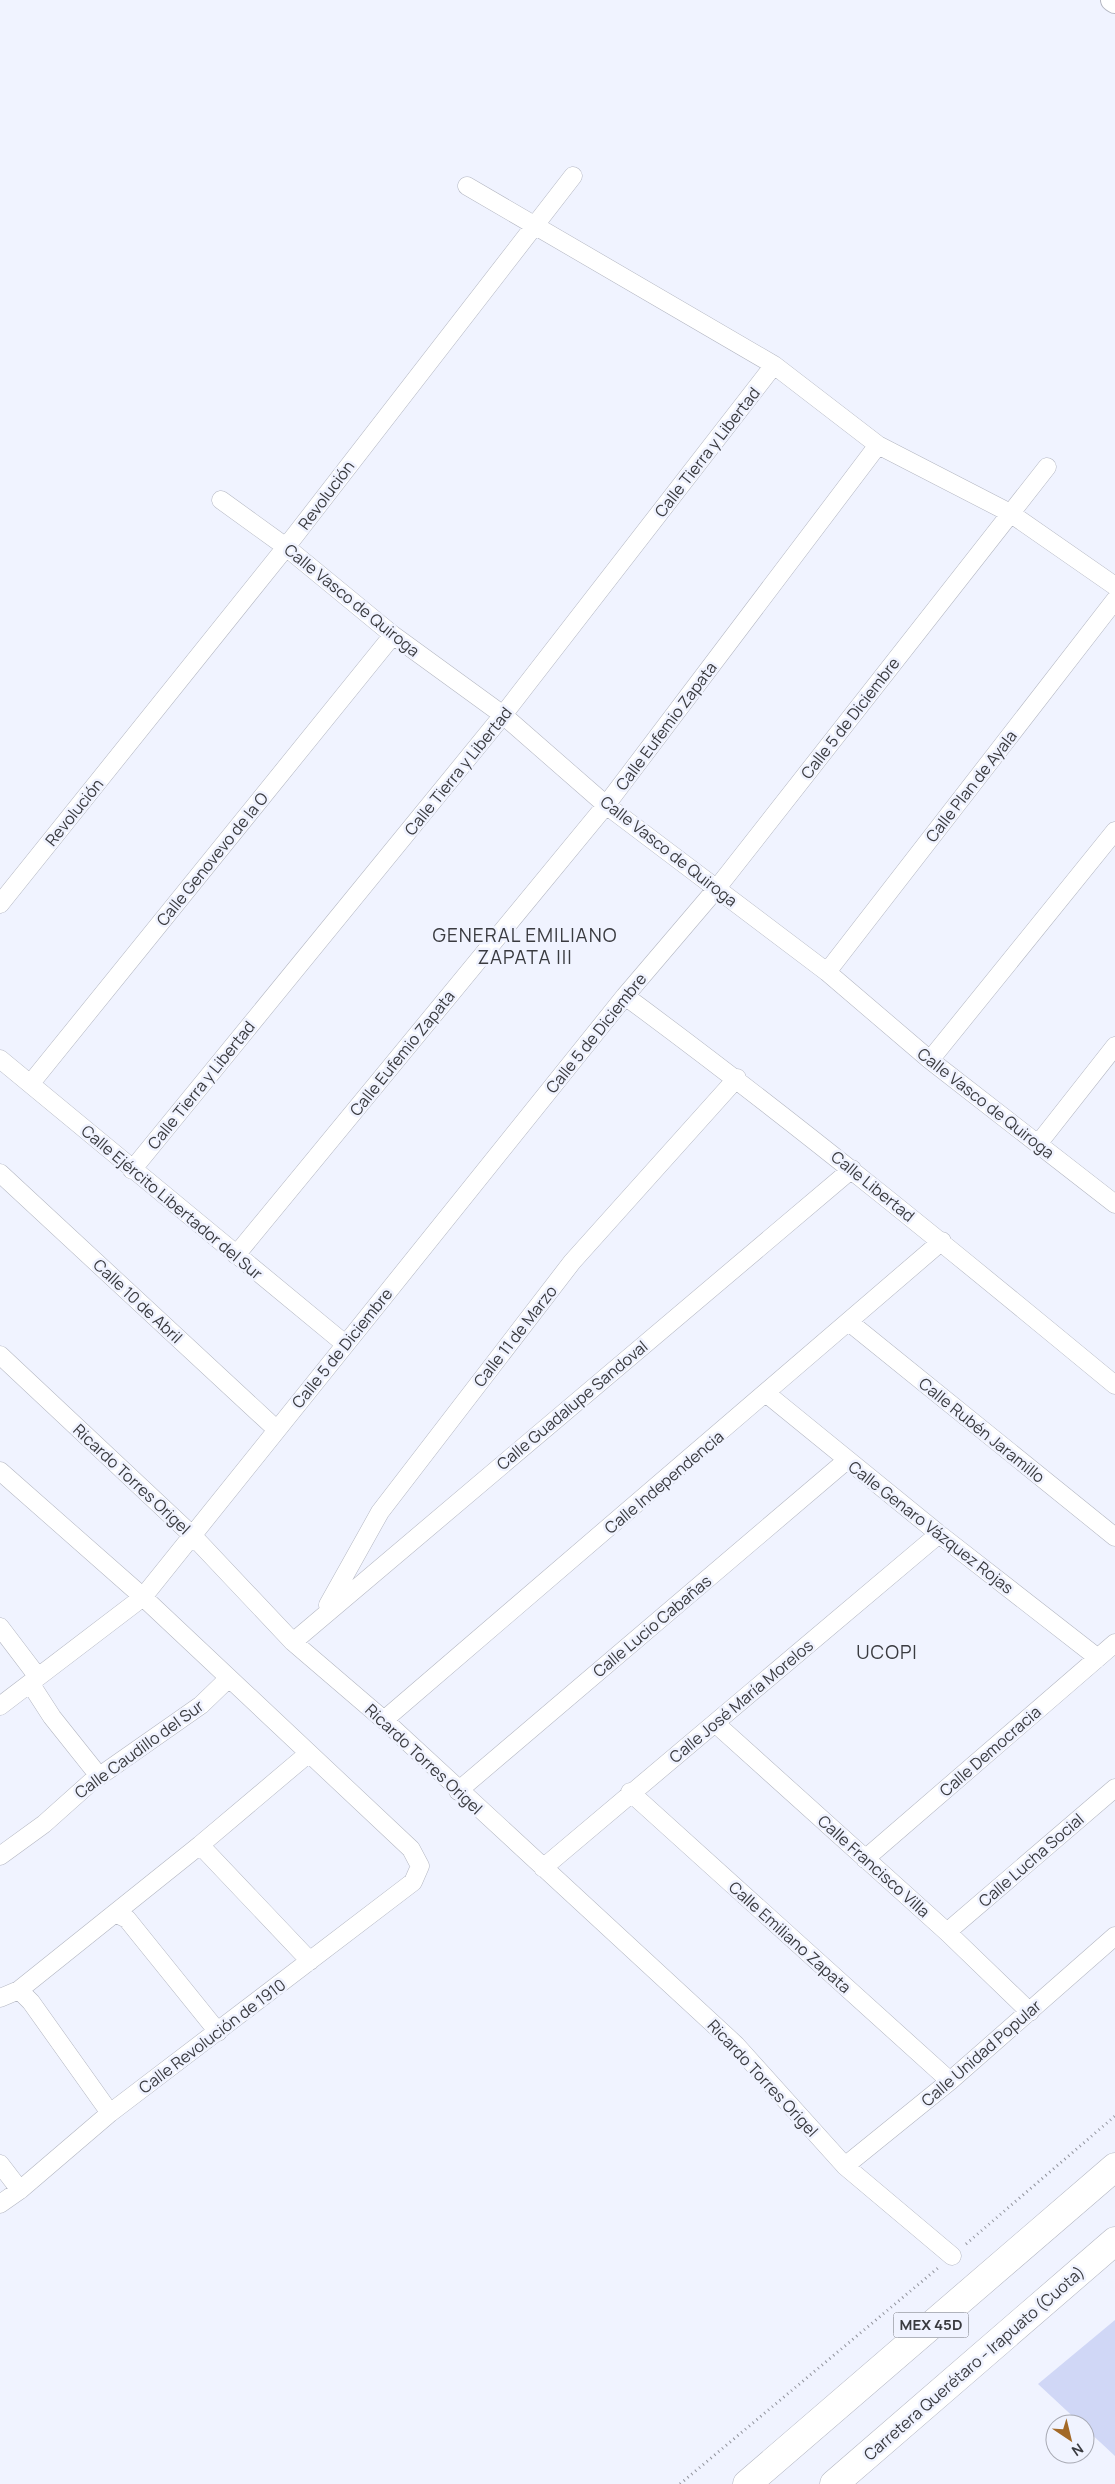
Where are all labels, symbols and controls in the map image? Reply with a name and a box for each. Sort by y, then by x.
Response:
street label: Calle Tierra y Libertad [649,382,765,522]
street label: Revolución [293,456,359,534]
street label: Calle Vasco de Quiroga [280,539,424,661]
street label: Calle 5 de Diciembre [796,653,904,783]
street label: Calle Eufemio Zapata [610,657,722,795]
street label: Calle Tierra y Libertad [399,702,517,840]
street label: Calle Plan de Ayala [920,726,1022,846]
street label: Revolución [40,774,108,850]
street label: Calle Genovevo de la O [151,787,273,930]
street label: Calle Vasco de Quiroga [596,791,742,911]
district label: GENERAL EMILIANO ZAPATA III [433,922,617,970]
street label: Calle 5 de Diciembre [541,968,651,1098]
street label: Calle Eufemio Zapata [344,986,460,1120]
street label: Calle Tierra y Libertad [142,1016,260,1154]
street label: Calle Vasco de Quiroga [913,1043,1059,1163]
street label: Calle Ejército Libertador del Sur [77,1120,267,1285]
street label: Calle Libertad [827,1145,919,1227]
street label: Calle 10 de Abril [89,1254,187,1348]
street label: Calle 11 de Marzo [468,1281,562,1391]
street label: Calle 5 de Diciembre [287,1283,397,1413]
street label: Calle Guadalupe Sandoval [492,1335,652,1475]
street label: Calle Rubén Jaramillo [914,1372,1050,1488]
street label: Ricardo Torres Origel [69,1419,195,1539]
street label: Calle Independencia [600,1426,728,1538]
street label: Calle Genaro Vázquez Rojas [844,1456,1018,1598]
street label: Calle Lucio Cabañas [588,1570,716,1682]
street label: Calle José María Morelos [664,1634,818,1768]
district label: UCOPI [856,1639,918,1665]
street label: Calle Caudillo del Sur [70,1695,208,1803]
street label: Ricardo Torres Origel [361,1699,487,1819]
street label: Calle Democracia [935,1701,1045,1801]
street label: Calle Lucha Social [974,1808,1088,1912]
street label: Calle Francisco Villa [813,1810,935,1922]
street label: Calle Emiliano Zapata [724,1876,856,1998]
street label: Calle Revolución de 1910 [134,1973,290,2099]
street label: Calle Unidad Popular [916,1995,1046,2111]
street label: Ricardo Torres Origel [703,2015,823,2141]
street label: Carretera Querétaro - Irapuato (Cuota) [859,2261,1089,2465]
road number: MEX 45D [894,2312,968,2338]
north arrow [1045,2414,1095,2464]
text: N [1068,2439,1087,2461]

